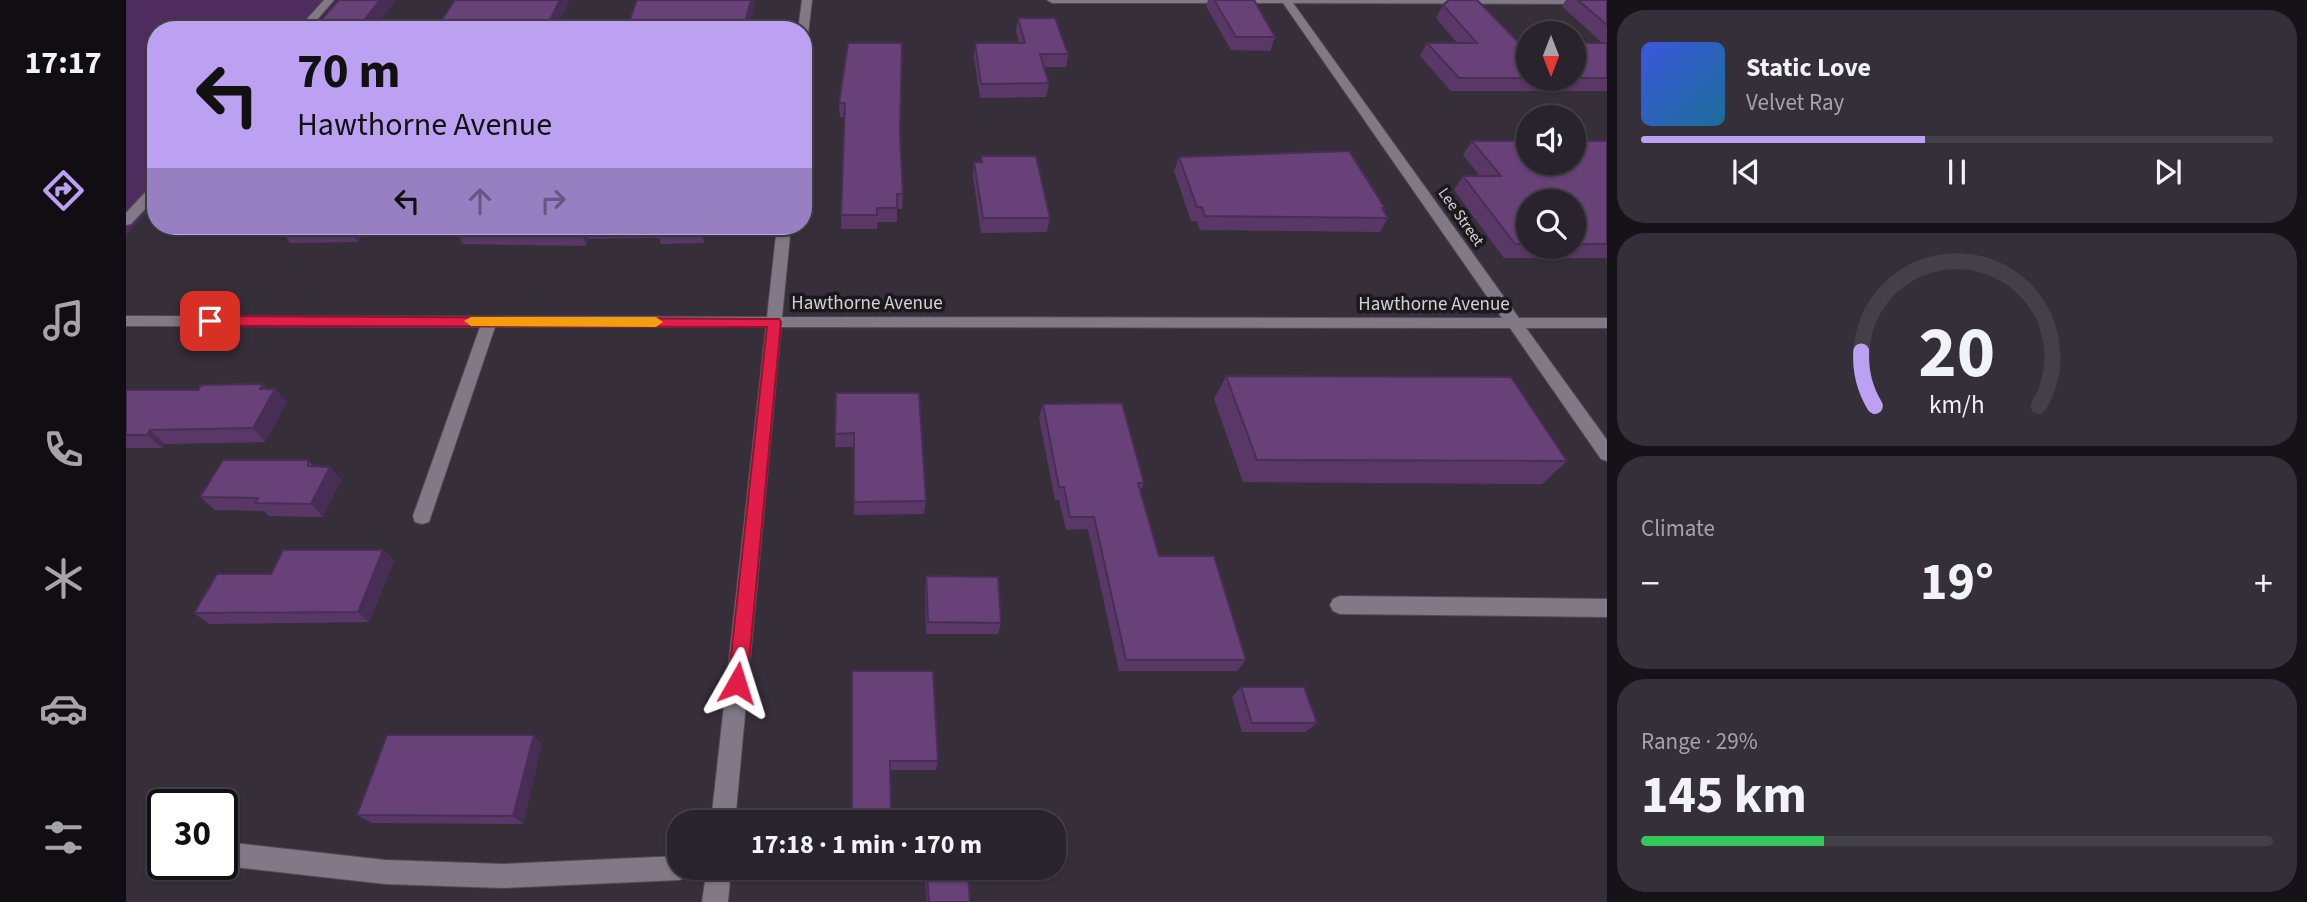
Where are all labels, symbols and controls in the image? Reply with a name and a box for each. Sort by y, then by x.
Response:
north arrow [1516,21,1586,91]
map controls [1516,21,1586,259]
text: 70 m [297,37,401,107]
text: 17:17 [24,40,102,86]
icon: left [182,49,273,140]
text: Static Love [1746,49,1871,86]
text: Velvet Ray [1746,86,1844,119]
text: Hawthorne Avenue [297,102,552,148]
button: sound [1516,105,1586,175]
icon: previous [1727,153,1765,191]
icon: pause [1938,153,1976,191]
icon: next [2149,153,2187,191]
icon: directions [39,166,88,215]
icon: left [388,182,426,220]
icon: ahead [461,182,499,220]
icon: right [534,182,572,220]
street label: Lee Street [1433,183,1489,251]
button: search [1516,189,1586,259]
street label: Hawthorne Avenue [791,290,943,317]
pin [180,291,240,351]
street label: Hawthorne Avenue [1358,291,1510,318]
icon: music [39,296,88,345]
text: 20 [1919,301,1995,405]
icon: arrive [191,302,229,340]
text: km/h [1929,386,1985,422]
icon: phone [39,425,88,474]
text: Climate [1641,512,1715,545]
text: 19° [1920,546,1994,620]
icon: climate [39,554,88,603]
text: − [1641,557,1660,611]
text: + [2254,557,2273,611]
position arrow [700,646,774,720]
icon: car [39,684,88,733]
text: Range · 29% [1641,725,1758,758]
text: 145 km [1641,759,1807,833]
speed limit sign: 30 [147,789,238,880]
icon: filters [39,813,88,862]
text: 17:18 · 1 min · 170 m [751,826,982,863]

